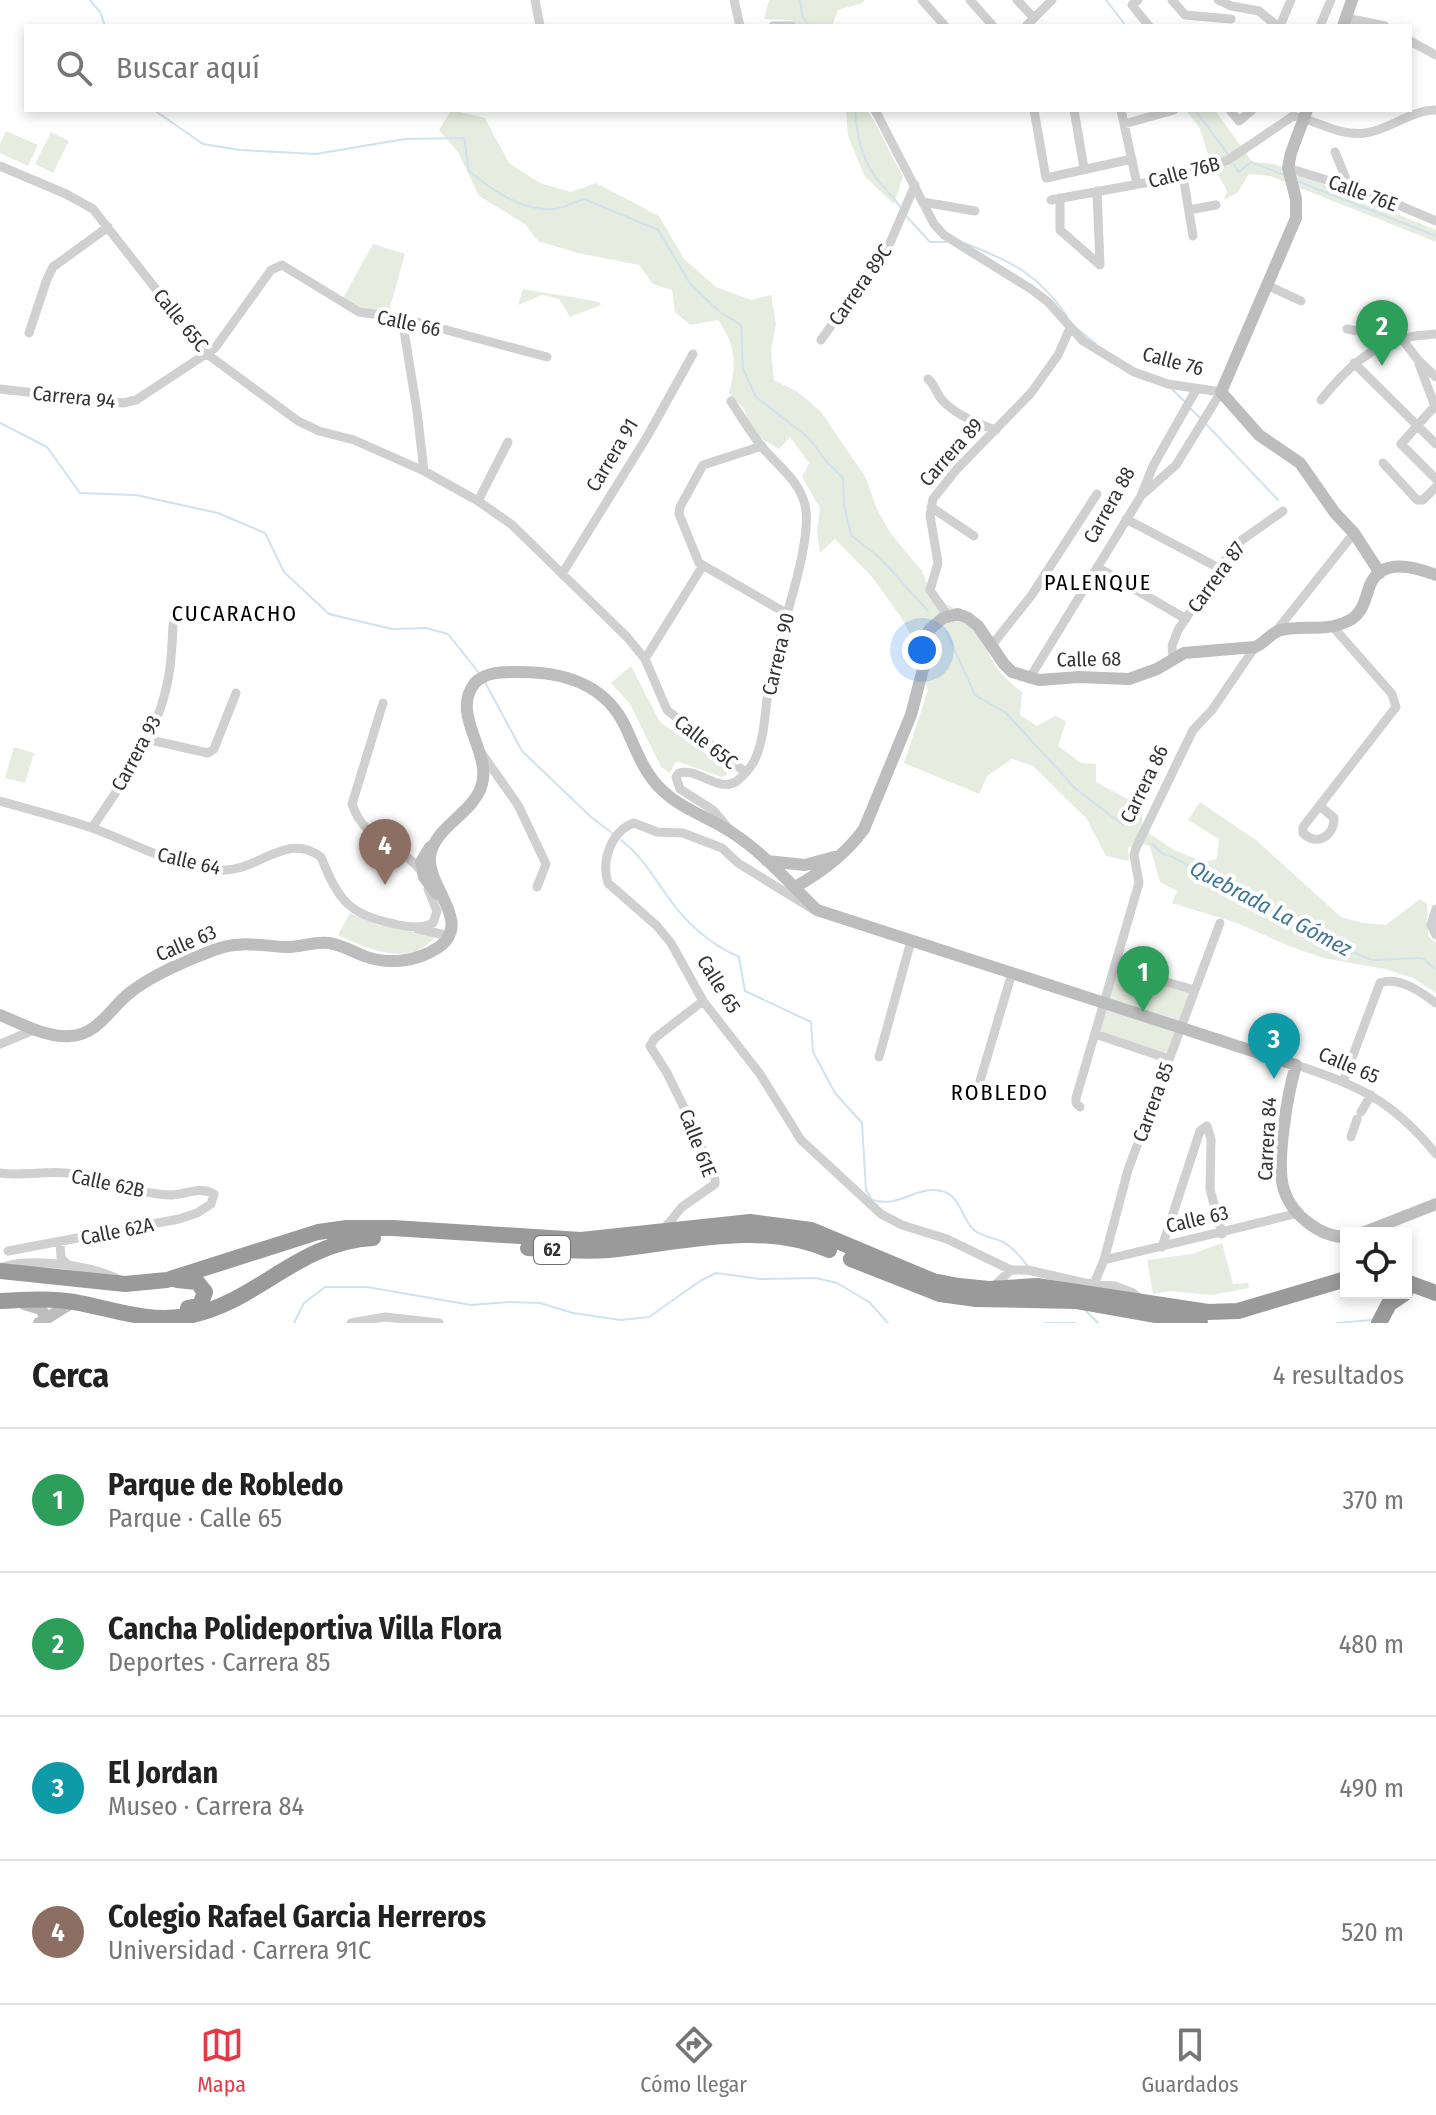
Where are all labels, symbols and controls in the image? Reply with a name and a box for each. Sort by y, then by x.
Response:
search box [24,24,1412,112]
icon: search [52,46,96,90]
text: Buscar aquí [116,50,260,86]
street label: Calle 76B [1146,151,1222,193]
street label: Calle 76E [1325,169,1401,217]
street label: Carrera 89C [823,240,897,330]
street label: Calle 65C [148,284,214,356]
pin: 2 [1356,300,1408,366]
street label: Calle 66 [375,305,443,341]
street label: Calle 76 [1140,341,1206,381]
street label: Carrera 94 [31,381,117,413]
street label: Carrera 89 [914,413,988,491]
street label: Carrera 91 [581,414,643,496]
street label: Carrera 88 [1078,462,1140,548]
street label: Carrera 87 [1182,537,1250,617]
district label: PALENQUE [1044,569,1152,596]
district label: CUCARACHO [172,600,298,627]
street label: Carrera 90 [757,610,799,698]
your location [902,630,942,670]
street label: Calle 68 [1057,646,1121,672]
street label: Calle 65C [670,710,742,774]
street label: Carrera 93 [106,711,166,795]
street label: Carrera 86 [1115,741,1173,827]
pin: 4 [359,819,411,885]
street label: Calle 64 [155,842,223,880]
water label: Quebrada La Gómez [1185,854,1357,963]
street label: Calle 63 [152,920,220,966]
pin: 1 [1117,946,1169,1012]
street label: Calle 65 [692,951,746,1017]
pin: 3 [1248,1013,1300,1079]
street label: Calle 65 [1315,1042,1383,1088]
street label: Carrera 85 [1128,1059,1178,1145]
district label: ROBLEDO [951,1079,1049,1106]
street label: Carrera 84 [1253,1096,1281,1181]
street label: Calle 61E [674,1106,722,1180]
street label: Calle 62B [69,1164,147,1202]
street label: Calle 63 [1163,1200,1231,1238]
street label: Calle 62A [79,1212,156,1250]
map controls [1340,1227,1412,1299]
button: locate [1340,1227,1412,1299]
road number: 62 [534,1236,570,1264]
text: Cerca [32,1355,109,1396]
text: 4 resultados [1273,1360,1404,1391]
text: Parque de Robledo [108,1467,343,1503]
text: 1 [53,1485,64,1516]
text: 370 m [1343,1485,1404,1516]
text: Parque · Calle 65 [108,1503,282,1534]
text: Cancha Polideportiva Villa Flora [108,1611,502,1647]
text: 2 [52,1629,64,1660]
text: 480 m [1339,1629,1404,1660]
text: Deportes · Carrera 85 [108,1647,330,1678]
text: El Jordan [108,1755,218,1791]
text: 3 [52,1773,64,1804]
text: 490 m [1340,1773,1404,1804]
text: Museo · Carrera 84 [108,1791,304,1822]
text: Colegio Rafael Garcia Herreros [108,1899,486,1935]
text: 4 [51,1917,65,1948]
text: 520 m [1341,1917,1404,1948]
text: Universidad · Carrera 91C [108,1935,371,1966]
tab: Mapa [197,2023,246,2098]
tab: Cómo llegar [640,2023,747,2098]
tab: Guardados [1141,2023,1239,2098]

